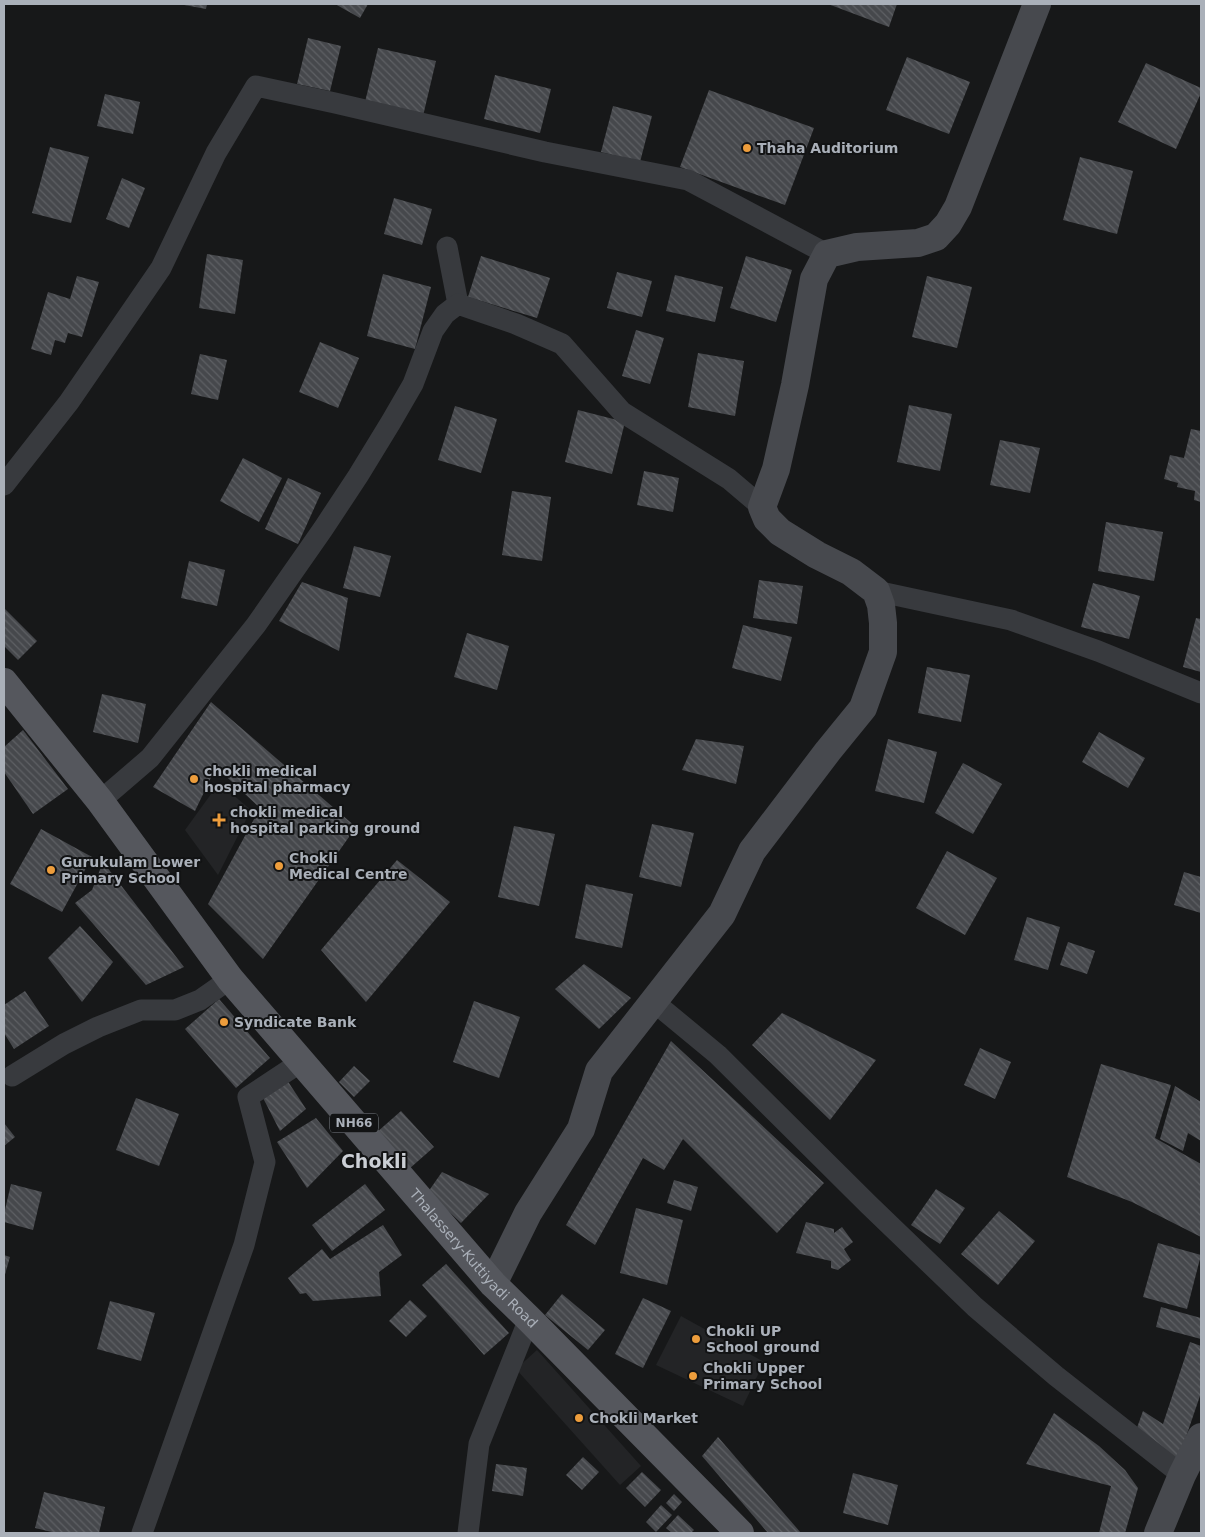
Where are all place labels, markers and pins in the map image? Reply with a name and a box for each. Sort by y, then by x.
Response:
place label: Thaha Auditorium [757,140,898,156]
marker: Thaha Auditorium [741,142,753,154]
place label: chokli medical hospital pharmacy [204,763,350,795]
marker: chokli medical hospital pharmacy [188,773,200,785]
place label: chokli medical hospital parking ground [230,804,420,836]
marker: chokli medical hospital parking ground [212,813,226,827]
place label: Chokli Medical Centre [289,850,408,882]
place label: Gurukulam Lower Primary School [61,854,200,886]
marker: Chokli Medical Centre [273,860,285,872]
marker: Gurukulam Lower Primary School [45,864,57,876]
place label: Syndicate Bank [234,1014,357,1030]
marker: Syndicate Bank [218,1016,230,1028]
place label: Chokli UP School ground [706,1323,820,1355]
marker: Chokli UP School ground [690,1333,702,1345]
place label: Chokli Upper Primary School [703,1360,822,1392]
marker: Chokli Upper Primary School [687,1370,699,1382]
place label: Chokli Market [589,1410,698,1426]
marker: Chokli Market [573,1412,585,1424]

